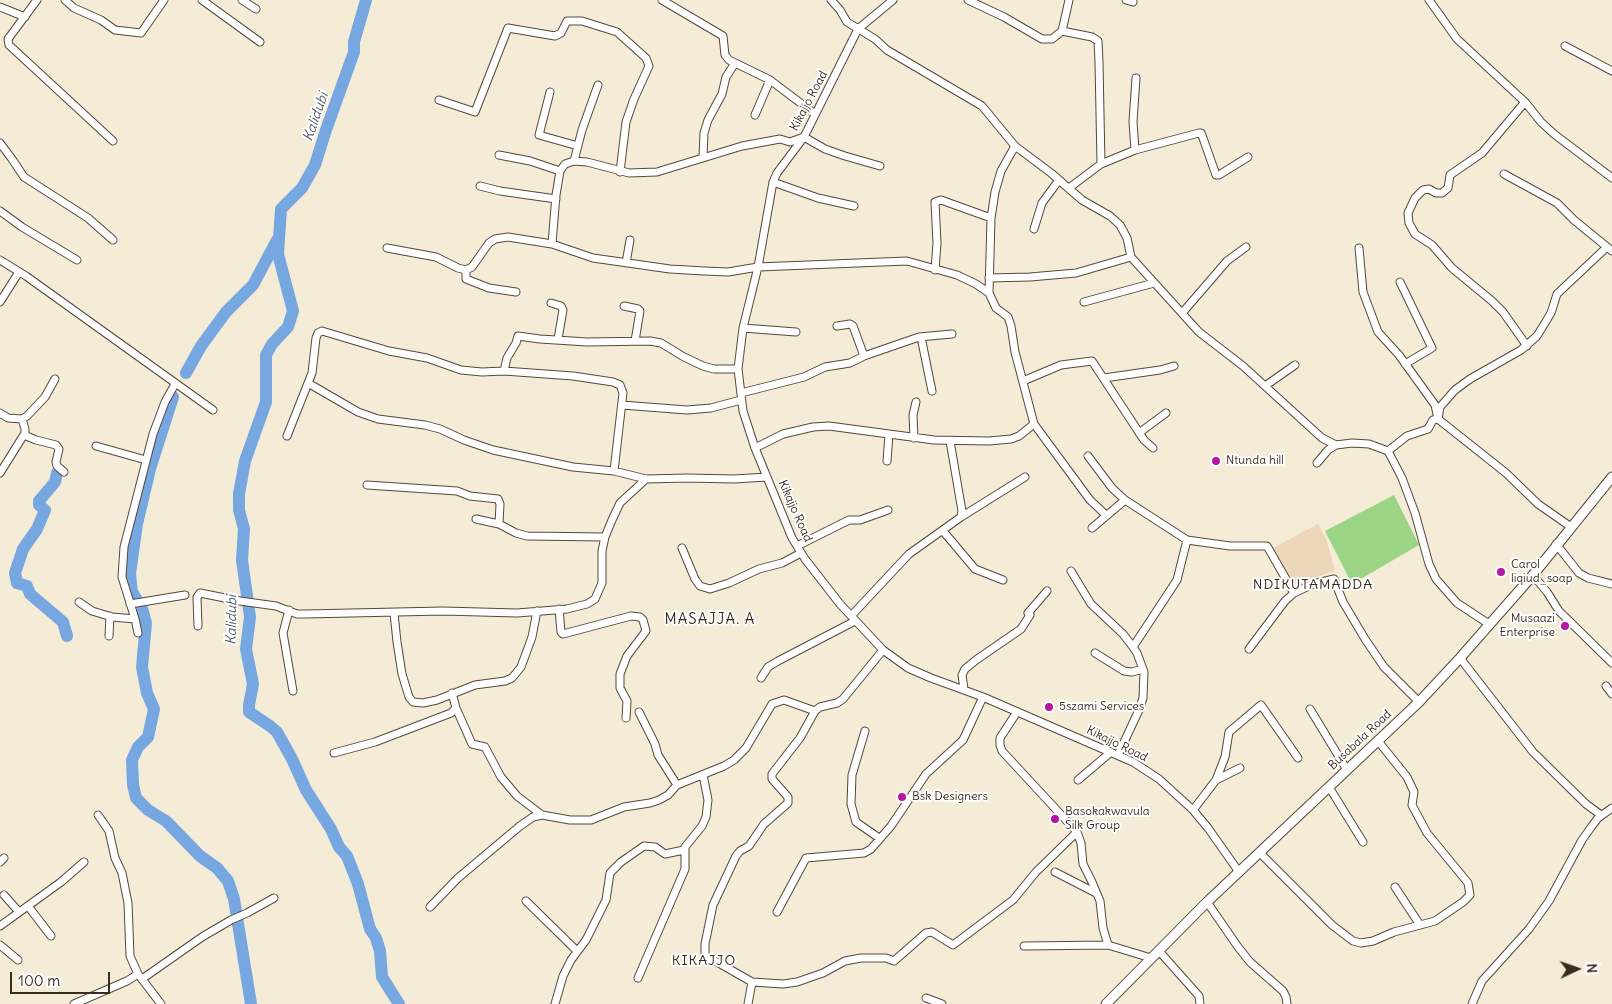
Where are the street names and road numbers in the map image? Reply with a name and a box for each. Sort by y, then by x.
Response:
street label: Kikajjo Road [787,68,831,134]
street label: Kikajjo Road [775,478,815,544]
street label: Busabala Road [1325,707,1395,773]
street label: Kikajjo Road [1084,723,1150,765]

